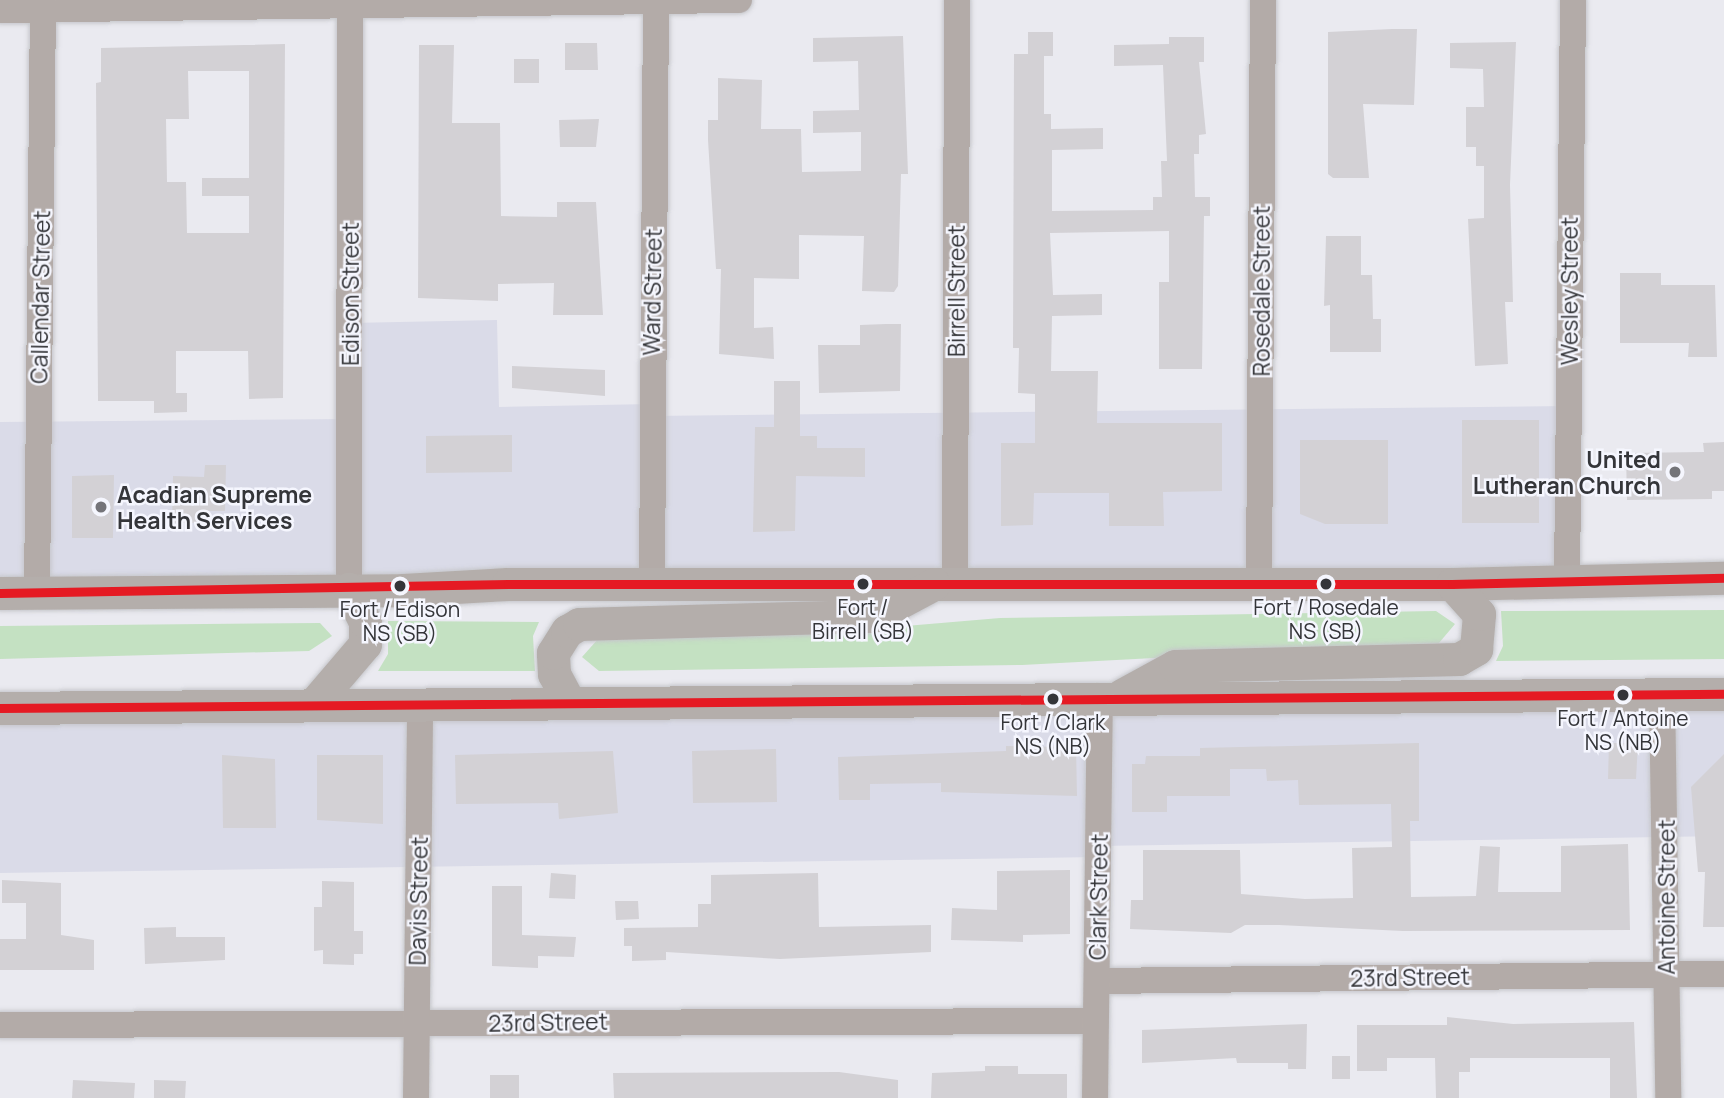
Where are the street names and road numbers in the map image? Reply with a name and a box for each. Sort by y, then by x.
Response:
street label: Rosedale Street [1247,206,1275,376]
street label: Callendar Street [25,210,55,384]
street label: Wesley Street [1555,217,1583,365]
street label: Edison Street [336,222,364,366]
street label: Birrell Street [942,225,970,357]
street label: Ward Street [637,228,667,356]
street label: Antoine Street [1652,819,1680,975]
street label: Clark Street [1083,834,1113,960]
street label: Davis Street [403,836,433,966]
street label: 23rd Street [1350,962,1470,992]
street label: 23rd Street [488,1007,608,1037]

